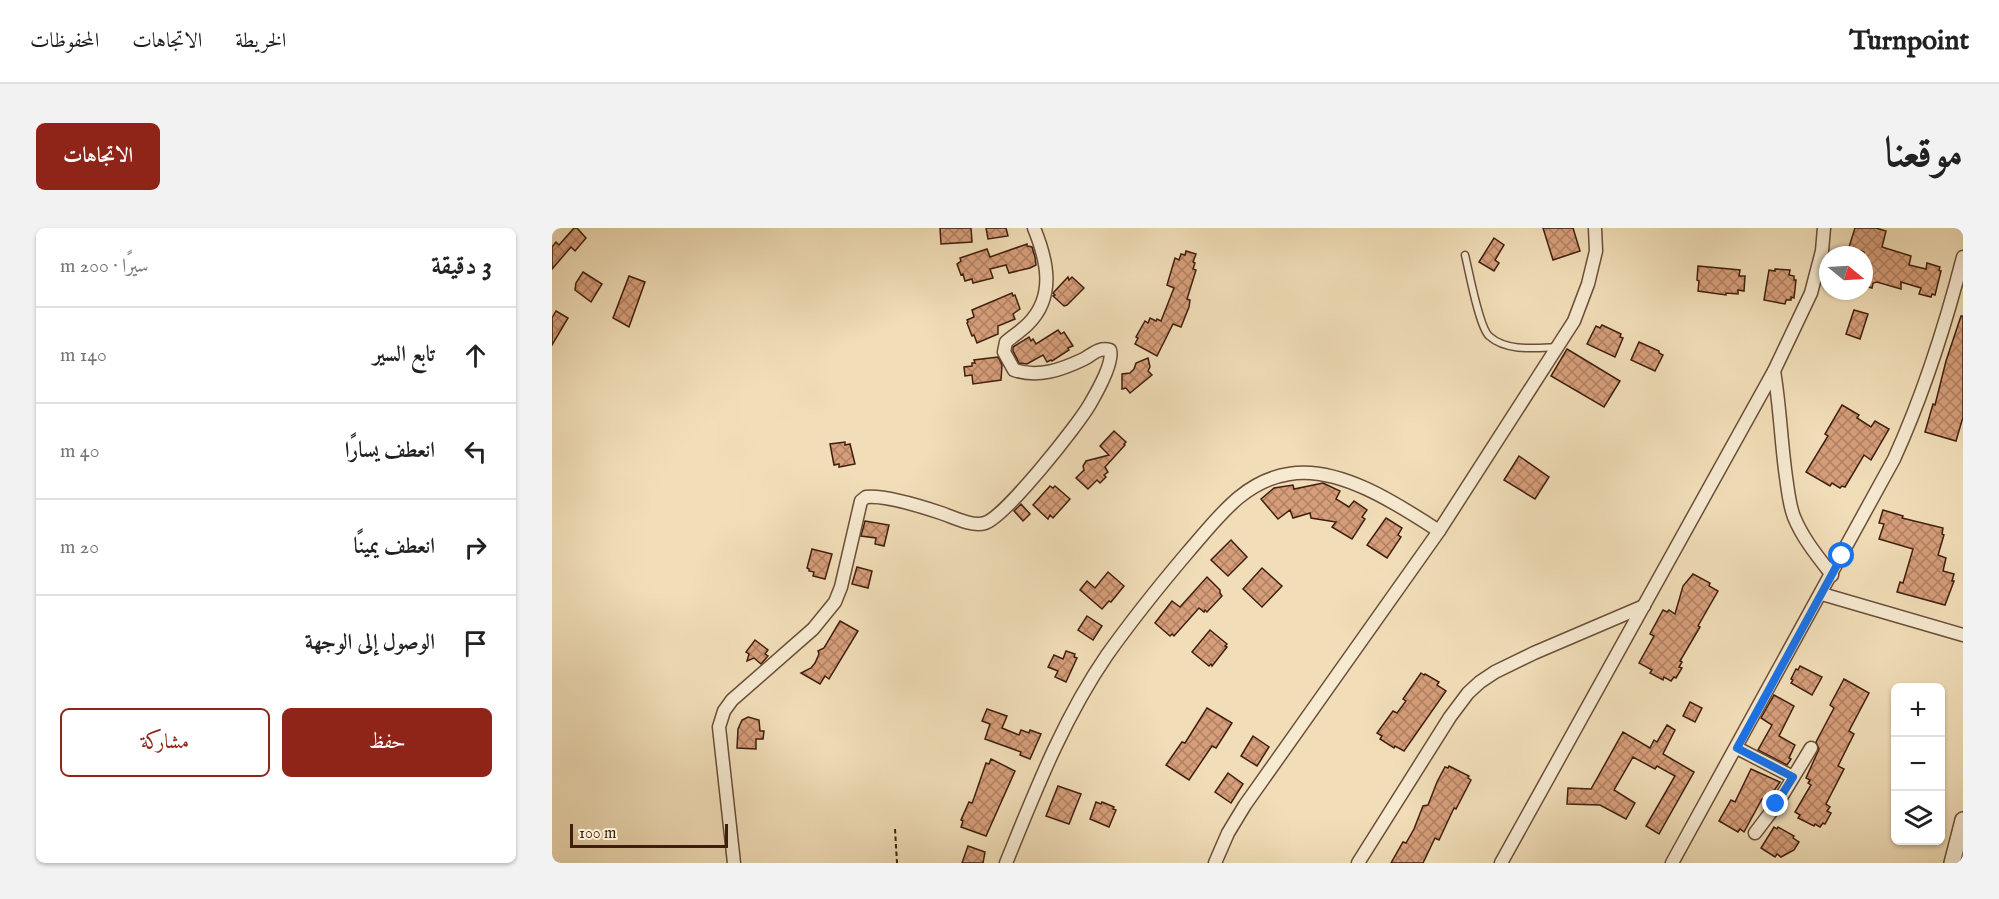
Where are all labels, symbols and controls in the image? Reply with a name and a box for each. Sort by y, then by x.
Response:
text: Turnpoint [1849,24,1969,59]
text: المحفوظات [30,28,99,55]
text: الاتجاهات [132,28,202,55]
text: الخريطة [235,28,286,55]
button: الاتجاهات [36,123,160,190]
text: موقعنا [1885,128,1963,181]
north arrow [1819,246,1873,300]
text: 3 دقيقة [431,250,492,283]
text: سيرًا · 200 m [60,254,149,279]
icon: ahead [459,339,492,372]
text: تابع السير [373,341,435,369]
text: 140 m [60,343,107,368]
icon: left [459,435,492,468]
text: انعطف يسارًا [345,437,435,465]
text: 40 m [60,439,99,464]
icon: right [459,531,492,564]
text: انعطف يمينًا [354,533,435,561]
text: 20 m [60,535,99,560]
route start [1828,542,1854,568]
icon: arrive [459,627,492,660]
text: الوصول إلى الوجهة [305,629,435,657]
map controls [1891,683,1945,845]
button: + [1891,683,1945,737]
button: مشاركة [60,708,270,777]
button: حفظ [282,708,492,777]
button: − [1891,737,1945,791]
route end [1762,790,1788,816]
button: layers [1891,791,1945,845]
scale bar [570,821,728,848]
text: 100 m [579,824,616,844]

